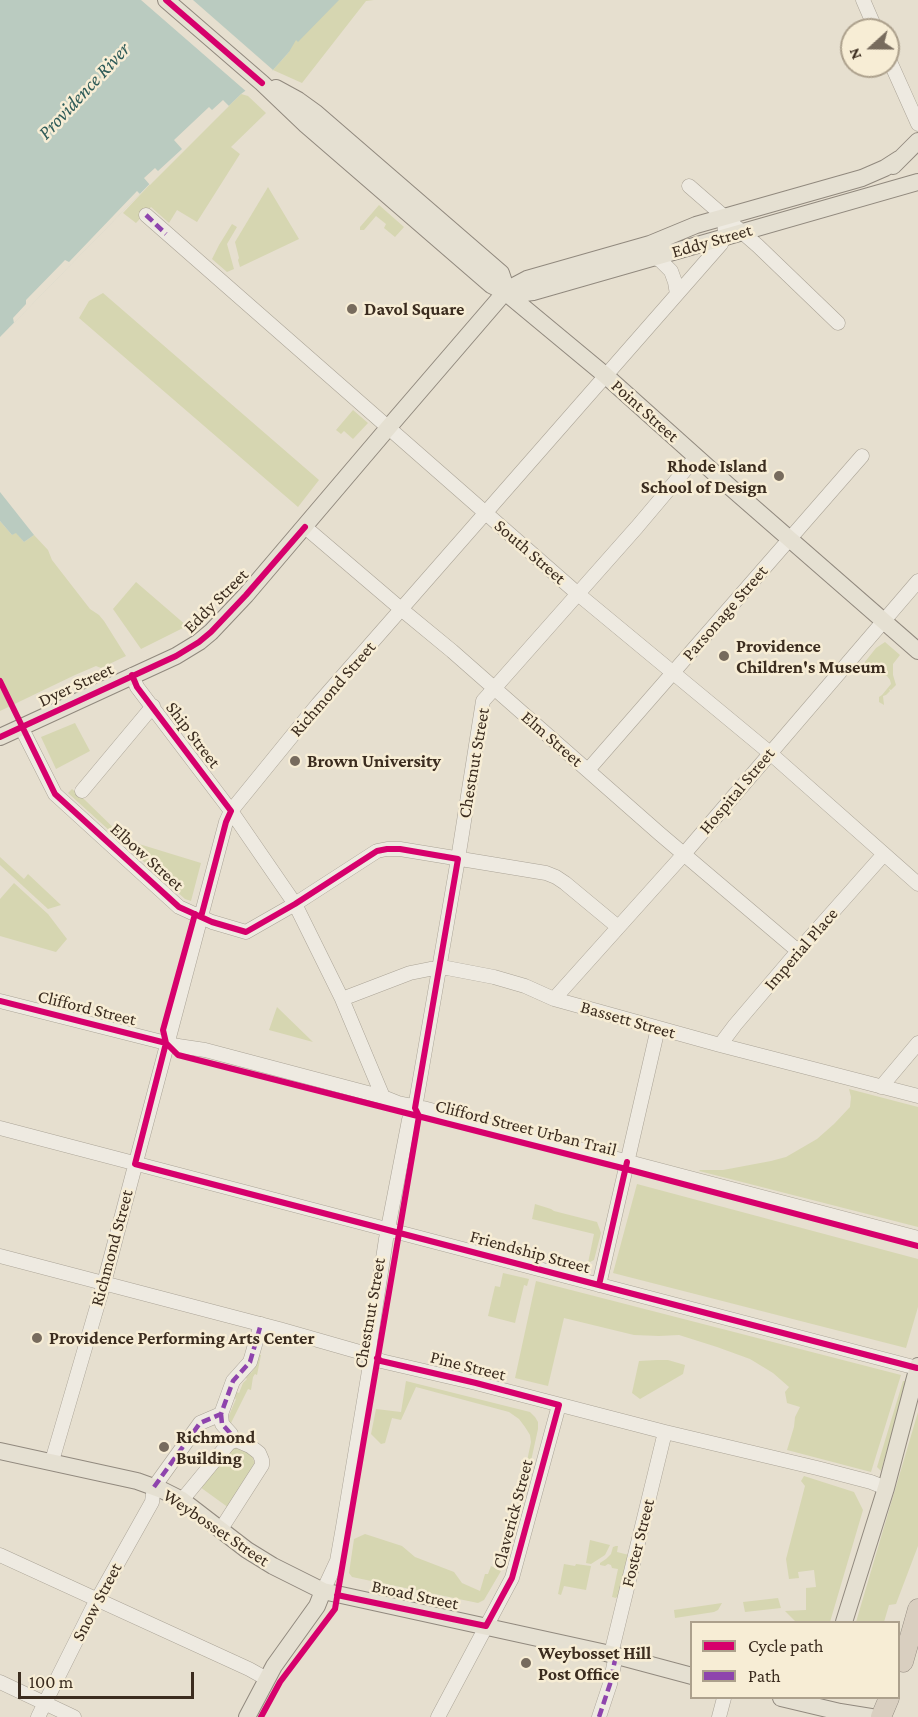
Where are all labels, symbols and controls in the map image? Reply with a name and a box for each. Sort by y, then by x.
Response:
north arrow [840,18,900,78]
water label: Providence River [33,38,135,144]
text: N [845,46,864,62]
street label: Eddy Street [669,219,755,263]
place label: Davol Square [364,298,464,320]
marker: Davol Square [345,302,359,316]
street label: Point Street [607,375,683,447]
place label: Rhode Island School of Design [641,455,767,498]
marker: Rhode Island School of Design [772,469,786,483]
street label: South Street [490,515,570,589]
street label: Parsonage Street [678,561,772,665]
street label: Eddy Street [179,564,253,638]
place label: Providence Children's Museum [736,635,886,678]
street label: Richmond Street [286,637,380,741]
marker: Providence Children's Museum [717,649,731,663]
street label: Dyer Street [35,658,117,712]
street label: Ship Street [161,697,225,773]
street label: Chestnut Street [454,706,494,820]
street label: Elm Street [517,706,587,772]
street label: Hospital Street [695,743,779,839]
place label: Brown University [307,750,441,772]
marker: Brown University [288,754,302,768]
street label: Elbow Street [106,818,188,896]
street label: Imperial Place [759,903,843,995]
street label: Clifford Street [36,985,138,1031]
street label: Bassett Street [578,996,678,1044]
street label: Clifford Street Urban Trail [433,1095,619,1161]
street label: Richmond Street [86,1187,138,1309]
street label: Friendship Street [468,1226,592,1278]
street label: Chestnut Street [350,1256,390,1370]
place label: Providence Performing Arts Center [49,1327,315,1349]
marker: Providence Performing Arts Center [30,1331,44,1345]
street label: Pine Street [428,1346,508,1386]
place label: Richmond Building [176,1426,255,1468]
marker: Richmond Building [157,1440,171,1454]
street label: Claverick Street [488,1457,538,1571]
street label: Weybosset Street [159,1484,273,1572]
street label: Foster Street [617,1497,659,1589]
street label: Snow Street [67,1559,127,1645]
street label: Broad Street [370,1575,460,1615]
legend [690,1621,900,1699]
text: Cycle path [748,1636,823,1656]
place label: Weybosset Hill Post Office [538,1642,651,1684]
marker: Weybosset Hill Post Office [519,1656,533,1670]
scale bar [21,1660,196,1698]
text: Path [748,1666,781,1686]
text: 100 m [29,1672,73,1692]

